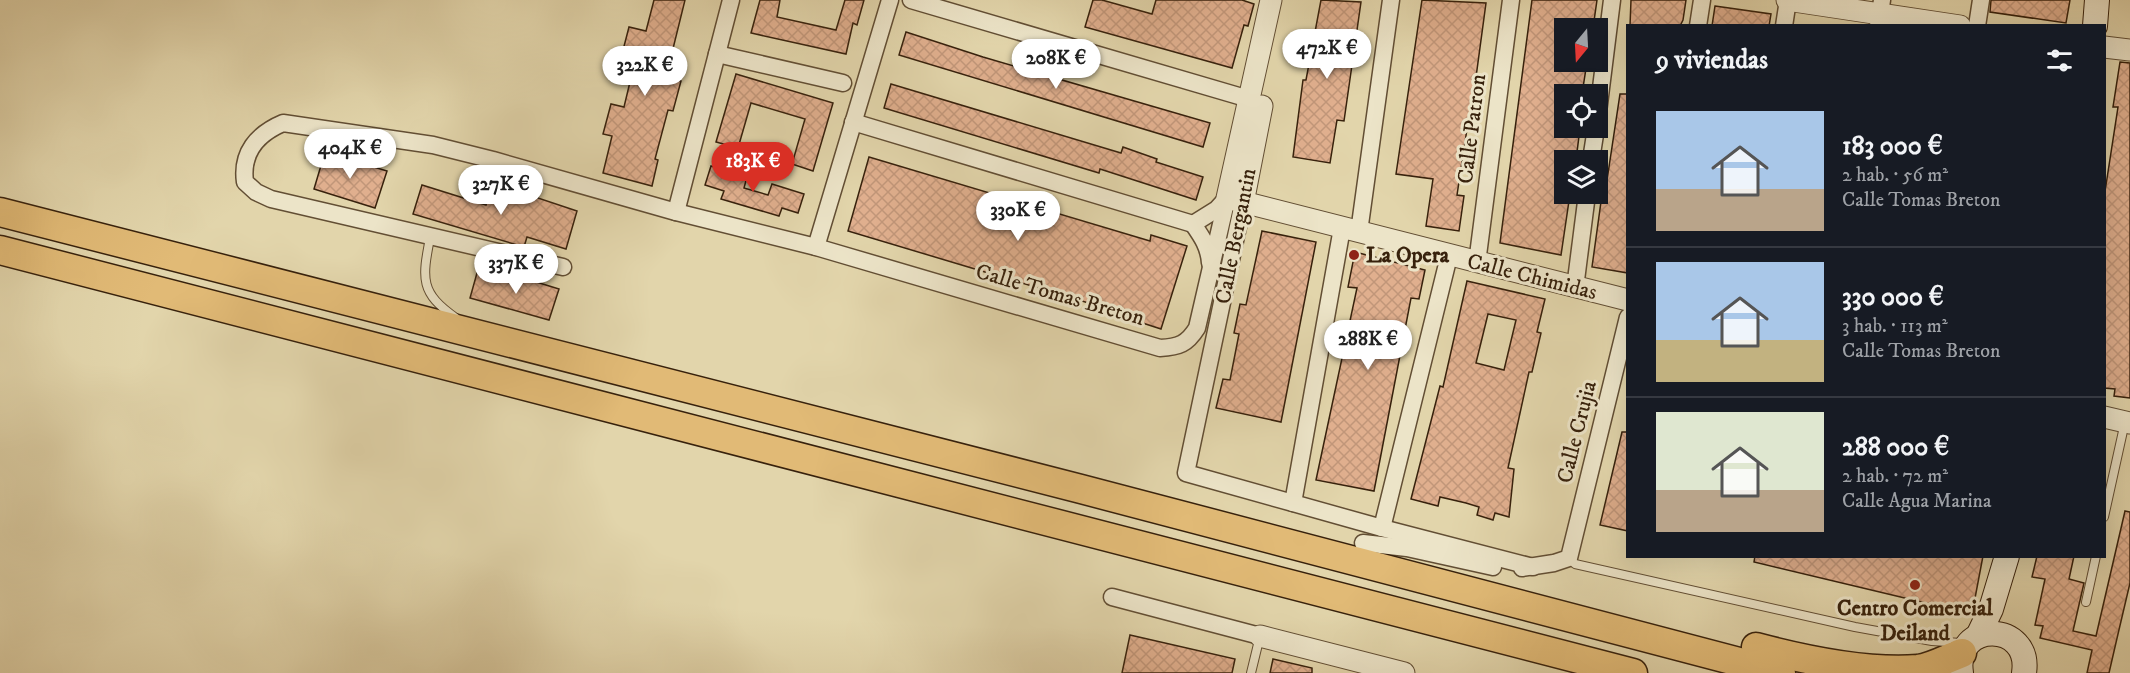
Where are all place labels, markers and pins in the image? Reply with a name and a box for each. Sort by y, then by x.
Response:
pin: 472K € [1278,29,1376,80]
pin: 208K € [1007,39,1105,90]
pin: 322K € [596,46,694,97]
pin: 404K € [301,129,399,180]
pin: 183K € [704,142,802,193]
pin: 327K € [452,165,550,216]
pin: 330K € [969,191,1067,242]
place label: La Opera [1366,242,1450,269]
pin: 337K € [467,244,565,295]
marker: La Opera [1347,248,1361,262]
pin: 288K € [1319,320,1417,371]
marker: Centro Comercial Deiland [1908,578,1922,592]
place label: Centro Comercial Deiland [1837,595,1993,647]

